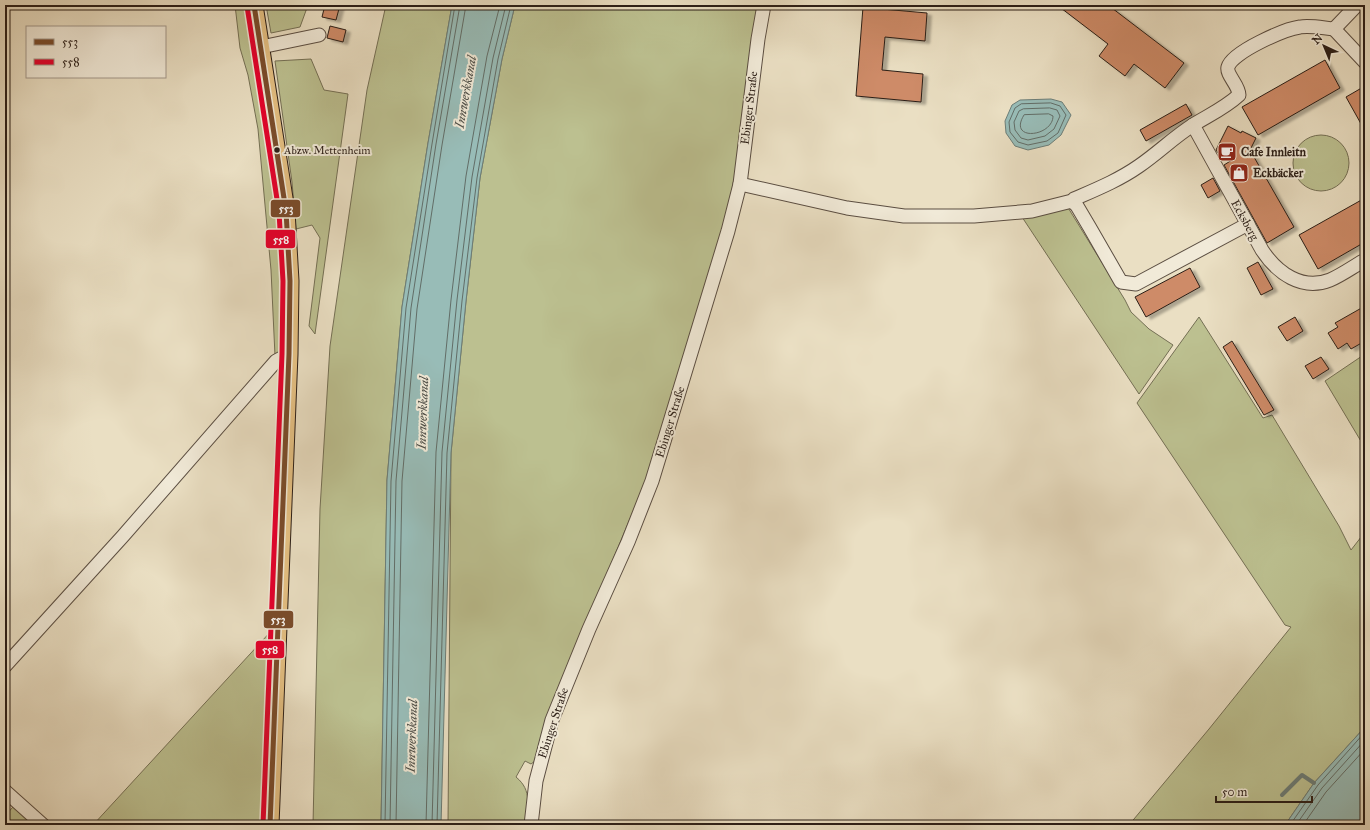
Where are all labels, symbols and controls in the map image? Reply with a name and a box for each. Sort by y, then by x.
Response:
legend [26,26,166,78]
north arrow [1304,26,1344,66]
text: N [1310,31,1326,47]
text: 553 [62,35,78,49]
water label: Innwerkkanal [452,53,480,130]
text: 558 [62,55,80,69]
street label: Ebinger Straße [738,71,761,146]
cafe icon: Cafe Innleitn [1216,141,1238,163]
place label: Abzw. Mettenheim [283,144,371,157]
marker: Abzw. Mettenheim [272,145,282,155]
place label: Cafe Innleitn [1241,145,1307,159]
shop icon: Eckbäcker [1228,162,1250,184]
place label: Eckbäcker [1253,166,1304,180]
street label: Ecksberg [1227,197,1262,244]
line badge: 553 [270,199,301,218]
text: 553 [279,202,293,216]
line badge: 558 [265,229,296,249]
text: 558 [273,233,289,246]
water label: Innwerkkanal [414,375,432,451]
street label: Ebinger Straße [653,385,688,460]
line badge: 553 [263,610,294,629]
text: 553 [271,613,285,627]
line badge: 558 [255,640,285,659]
text: 558 [262,643,278,656]
street label: Ebinger Straße [535,686,572,761]
water label: Innwerkkanal [403,698,421,774]
scale bar [1216,778,1312,804]
text: 50 m [1222,785,1247,799]

